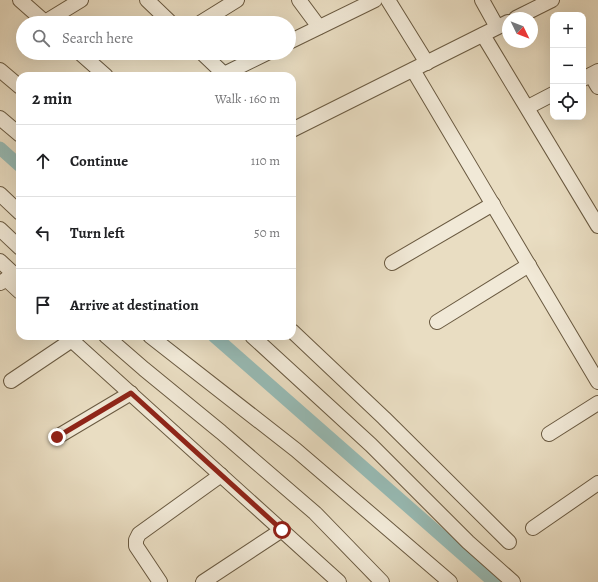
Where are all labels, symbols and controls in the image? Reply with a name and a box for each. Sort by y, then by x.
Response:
north arrow [502,12,538,48]
map controls [550,12,586,120]
button: + [550,12,586,48]
search box [16,16,296,60]
icon: search [30,27,52,49]
text: Search here [62,28,133,48]
button: − [550,48,586,84]
button: locate [550,84,586,120]
text: 2 min [32,87,72,110]
text: Walk · 160 m [215,90,280,107]
icon: ahead [32,150,54,172]
text: Continue [70,151,128,171]
text: 110 m [251,152,280,169]
icon: left [32,222,54,244]
text: Turn left [70,223,125,243]
text: 50 m [254,224,280,241]
icon: arrive [32,294,54,316]
text: Arrive at destination [70,295,199,315]
route end [48,428,66,446]
route start [273,521,291,539]

